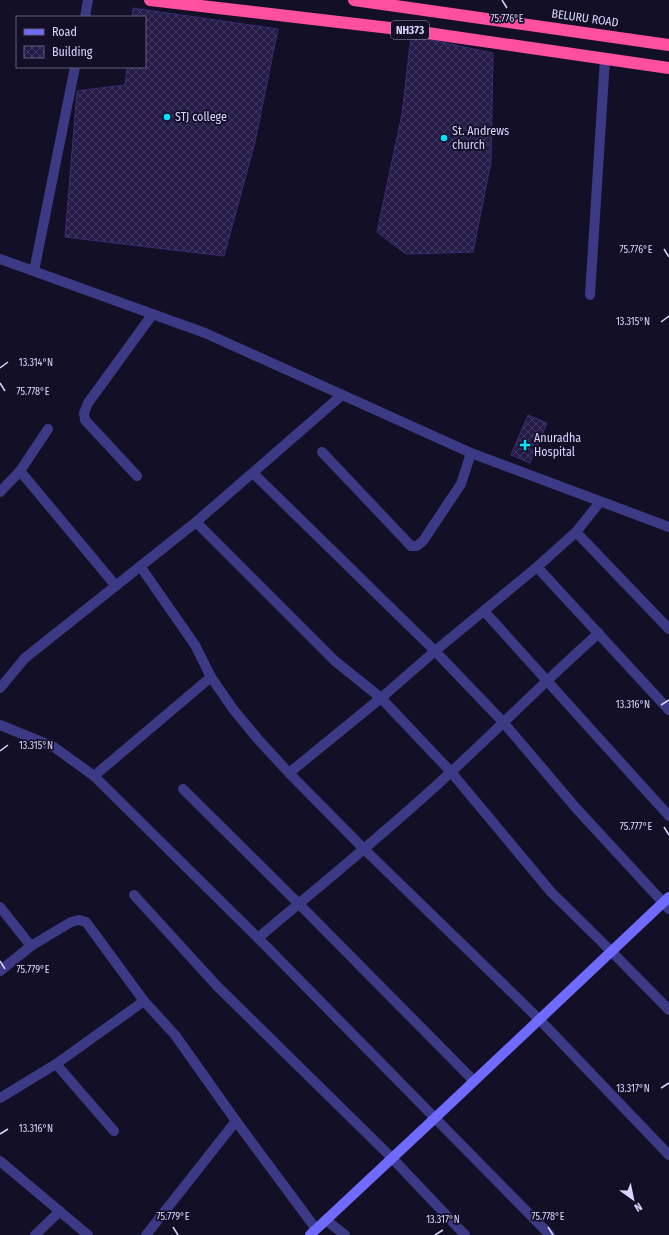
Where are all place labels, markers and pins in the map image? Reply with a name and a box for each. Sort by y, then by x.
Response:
place label: STJ college [175,110,227,124]
marker: STJ college [162,112,172,122]
place label: St. Andrews church [452,124,509,152]
marker: St. Andrews church [439,133,449,143]
place label: Anuradha Hospital [534,431,581,459]
marker: Anuradha Hospital [519,439,531,451]

